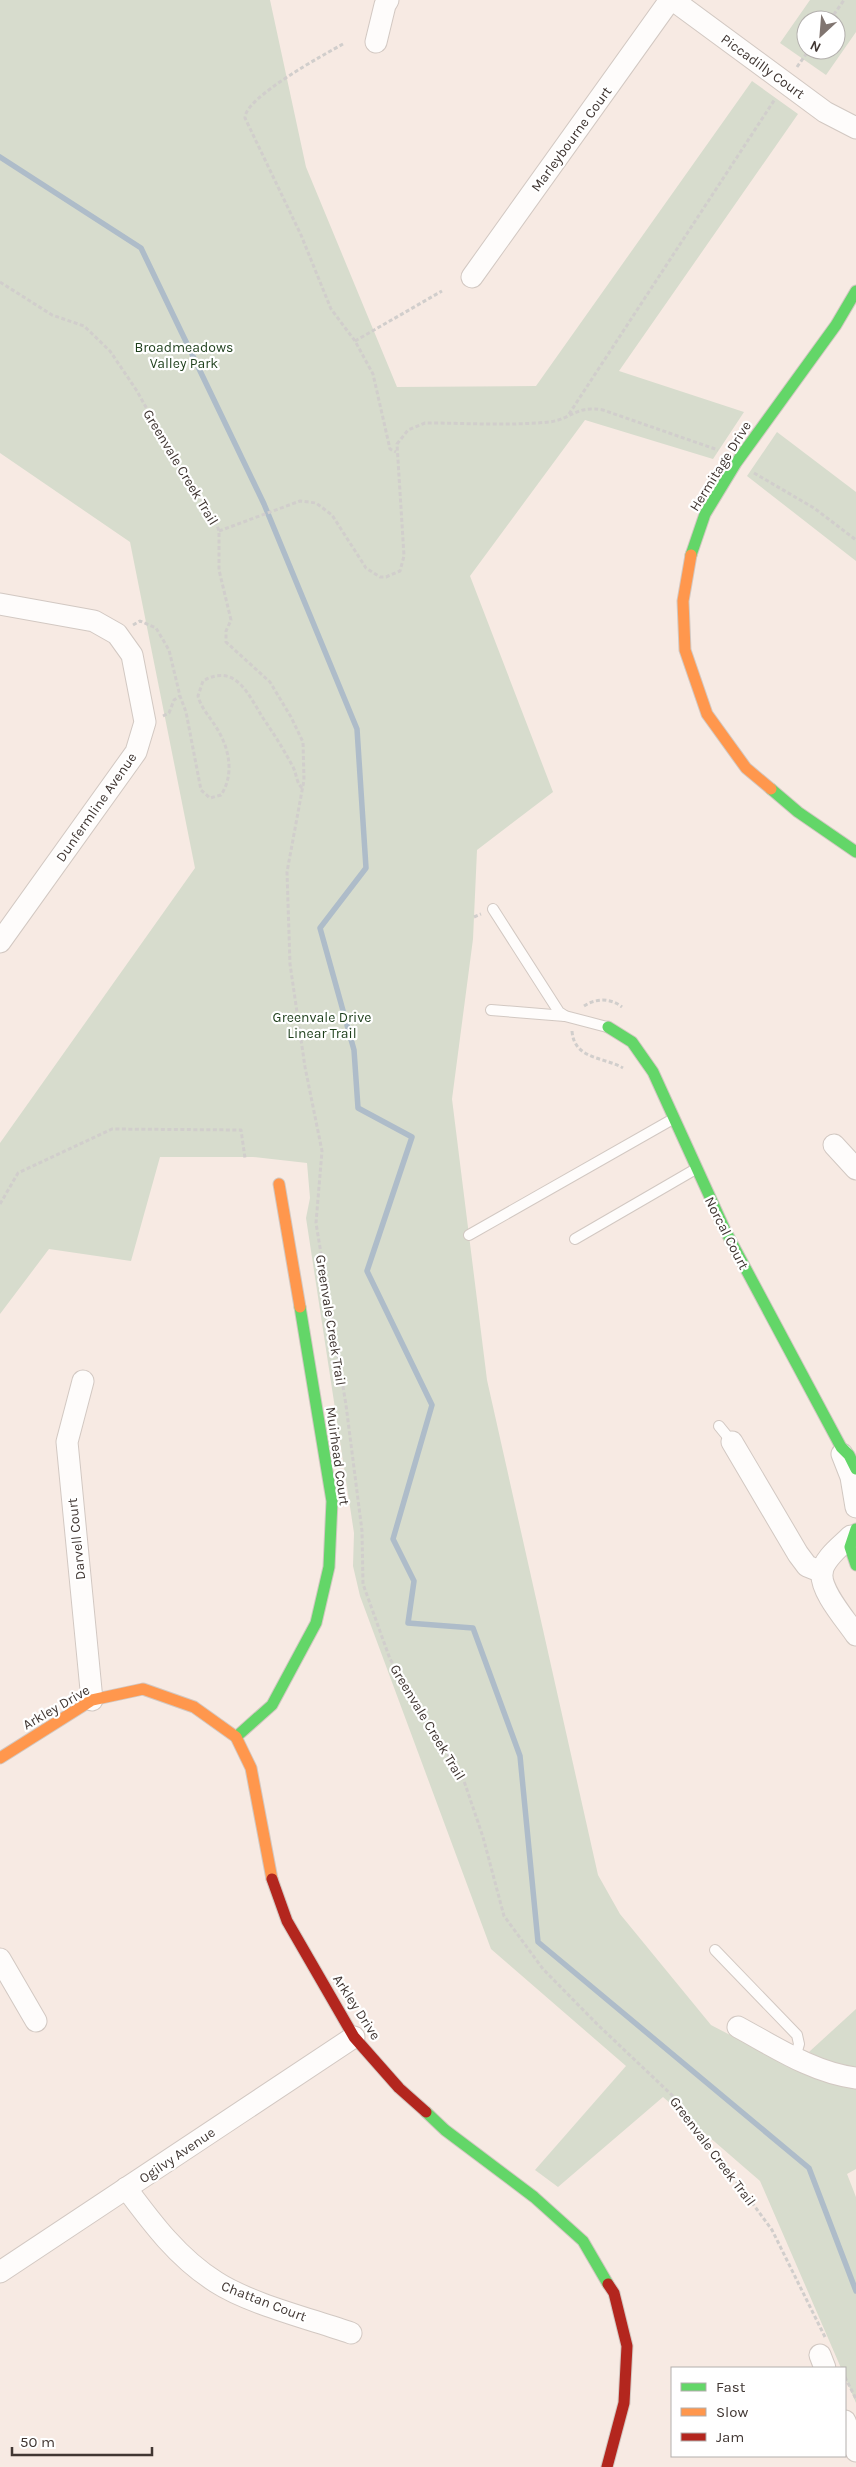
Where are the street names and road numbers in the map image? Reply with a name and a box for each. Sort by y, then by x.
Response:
street label: Piccadilly Court [718,30,808,102]
street label: Marleybourne Court [528,83,615,195]
street label: Greenvale Creek Trail [139,406,222,528]
street label: Hermitage Drive [686,418,755,514]
street label: Dunfermline Avenue [52,749,140,865]
street label: Norcal Court [701,1194,752,1273]
street label: Greenvale Creek Trail [312,1253,349,1387]
street label: Muirhead Court [322,1406,353,1507]
street label: Darvell Court [64,1497,89,1581]
street label: Greenvale Creek Trail [386,1661,469,1783]
street label: Arkley Drive [20,1681,93,1733]
street label: Arkley Drive [329,1971,384,2043]
street label: Greenvale Creek Trail [666,2093,759,2209]
street label: Ogilvy Avenue [136,2124,219,2187]
street label: Chattan Court [219,2277,309,2325]

